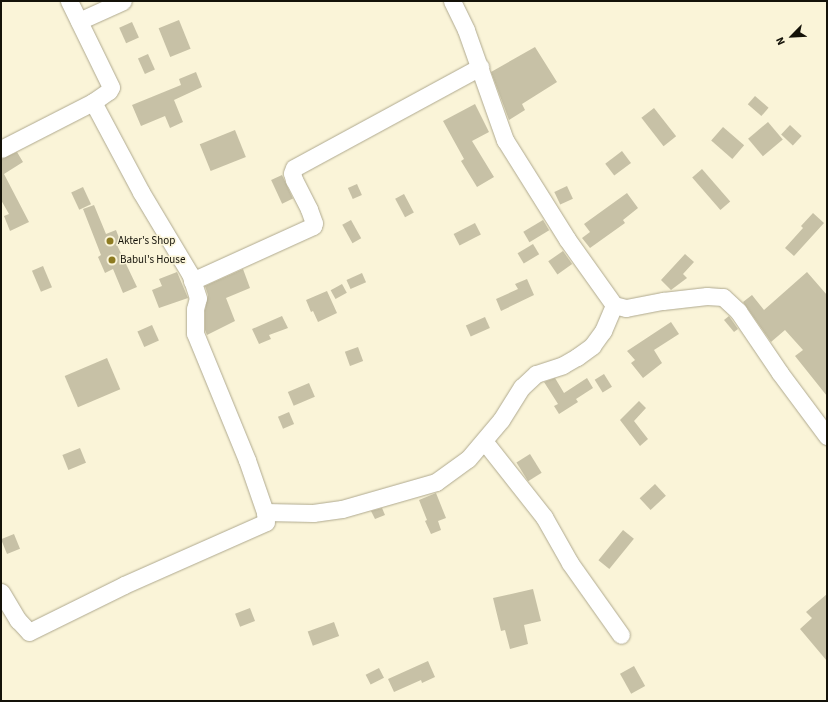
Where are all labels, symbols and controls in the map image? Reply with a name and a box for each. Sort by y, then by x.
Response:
north arrow [772,16,812,56]
text: N [772,35,789,47]
place label: Akter's Shop [118,234,175,248]
marker: Akter's Shop [105,236,115,246]
place label: Babul's House [120,253,185,267]
marker: Babul's House [107,255,117,265]

